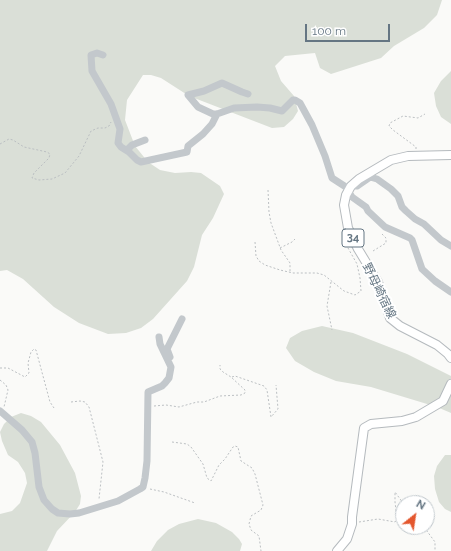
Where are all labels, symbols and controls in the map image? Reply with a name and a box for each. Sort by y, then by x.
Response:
scale bar [307,16,392,42]
text: 100 m [312,24,346,38]
road number: 34 [342,229,364,247]
street label: 野母崎宿線 [359,261,399,321]
north arrow [395,495,435,535]
text: N [414,497,428,513]

